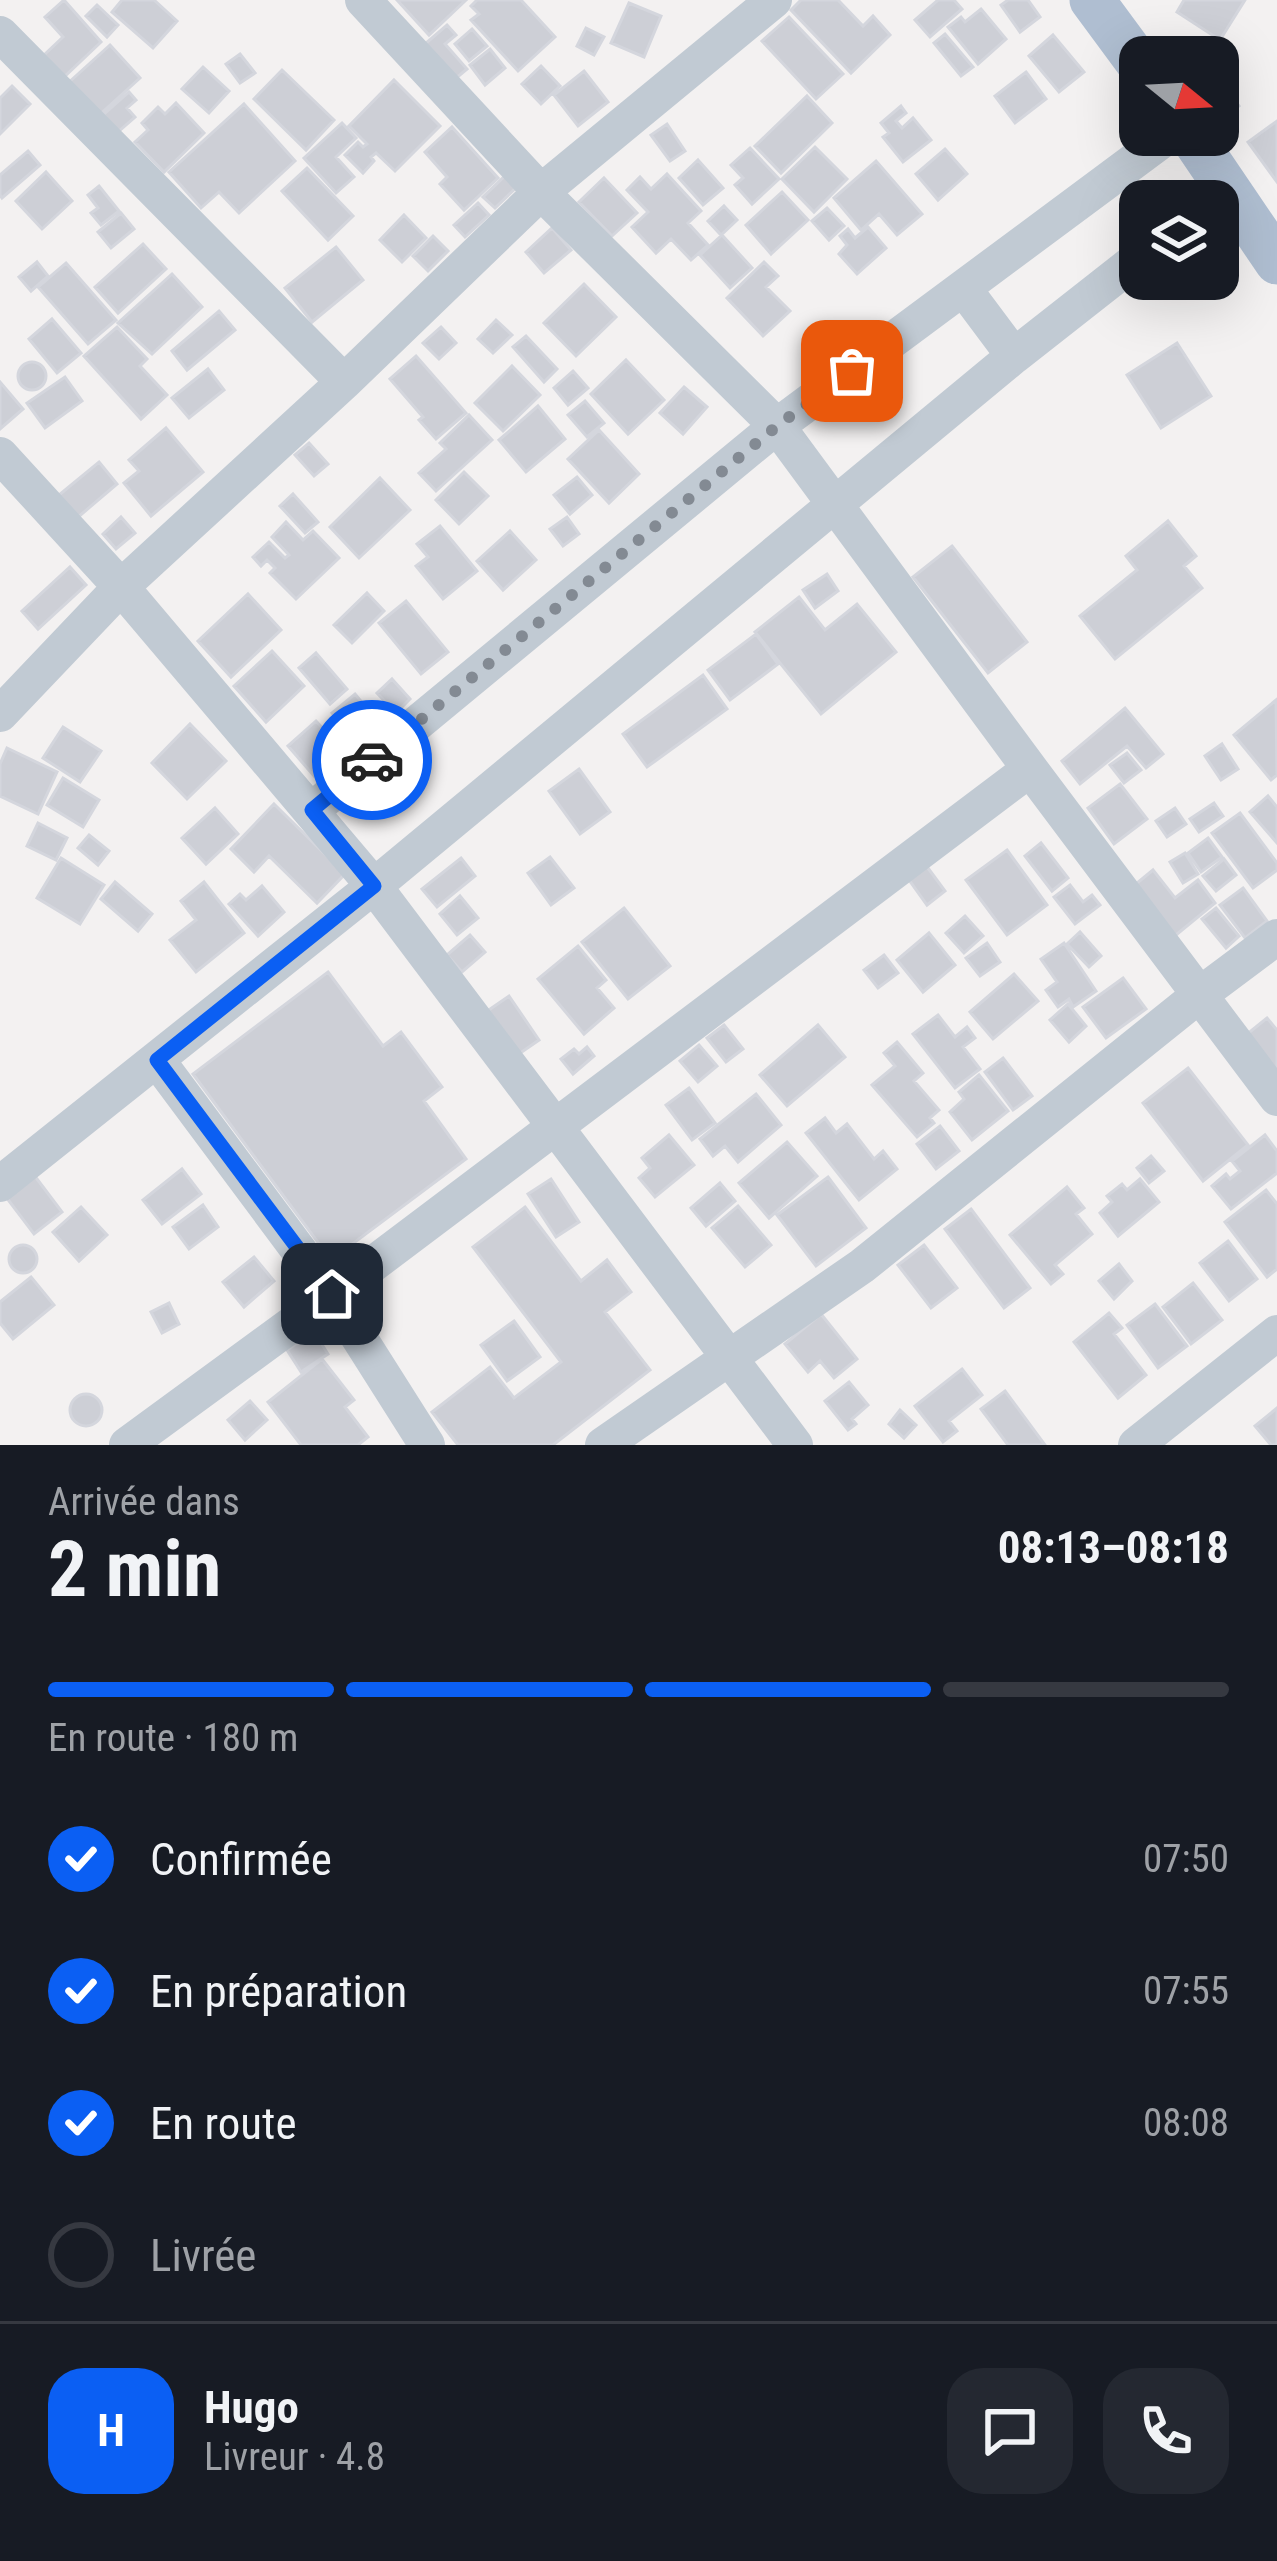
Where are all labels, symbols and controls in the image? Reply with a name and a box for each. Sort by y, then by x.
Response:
north arrow [1119,36,1239,156]
map controls [1119,36,1239,300]
button: layers [1119,180,1239,300]
pin [801,320,903,422]
icon: bag [819,338,885,404]
courier [312,700,432,820]
icon: car [339,727,405,793]
pin [281,1243,383,1345]
icon: home [299,1261,365,1327]
text: Arrivée dans [48,1479,240,1525]
text: 08:13–08:18 [998,1521,1229,1574]
text: 2 min [48,1524,221,1615]
text: En route · 180 m [48,1715,298,1761]
icon: check [48,1826,114,1892]
text: Confirmée [150,1833,332,1886]
text: 07:50 [1143,1836,1229,1882]
icon: check [48,1958,114,2024]
text: En préparation [150,1965,407,2018]
text: 07:55 [1143,1968,1229,2014]
icon: check [48,2090,114,2156]
text: En route [150,2097,297,2150]
text: 08:08 [1143,2100,1229,2146]
text: Livrée [150,2229,256,2282]
button: chat [947,2368,1073,2494]
button: phone [1103,2368,1229,2494]
text: Hugo [204,2381,299,2434]
text: H [97,2404,125,2457]
text: Livreur · 4.8 [204,2434,385,2480]

